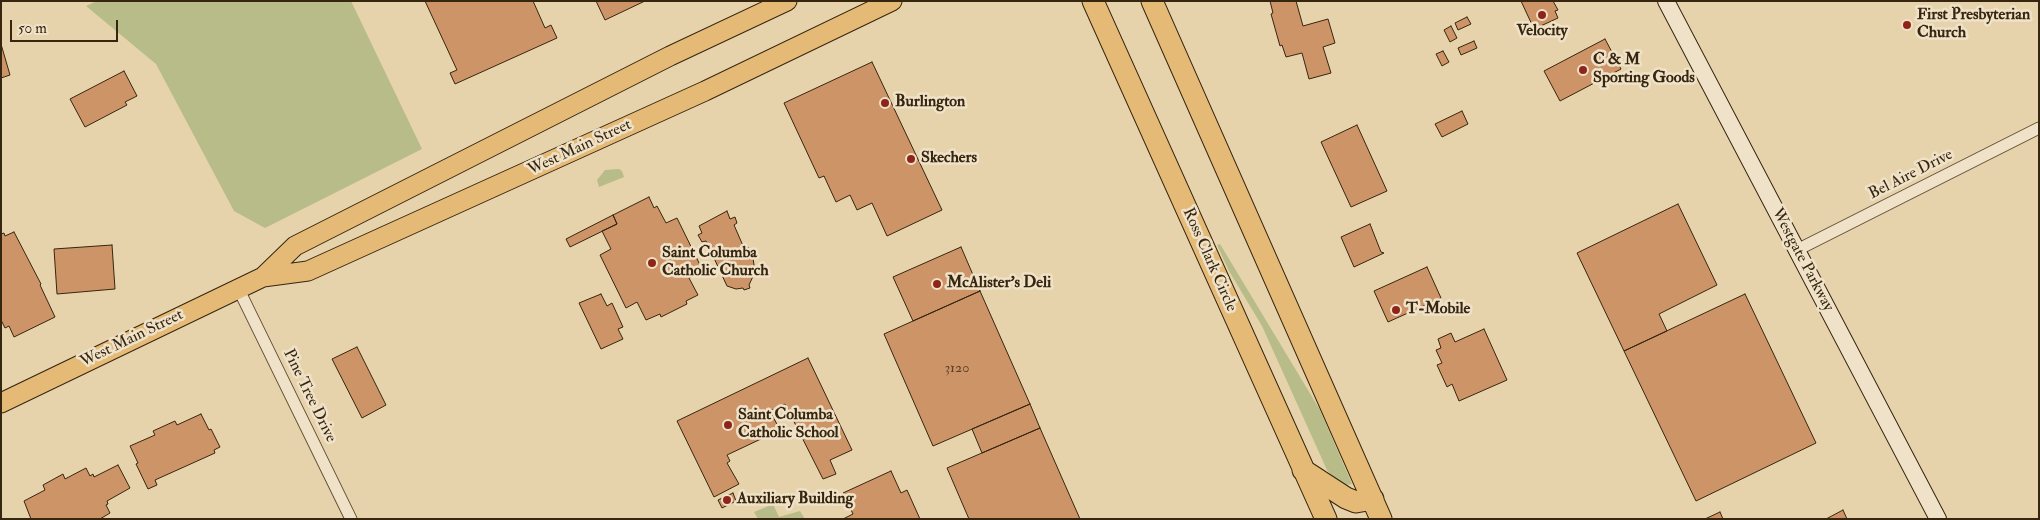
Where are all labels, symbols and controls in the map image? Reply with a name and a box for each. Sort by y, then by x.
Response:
place label: First Presbyterian Church [1917,6,2030,44]
marker: Velocity [1536,9,1548,21]
scale bar [12,10,120,42]
text: 50 m [18,19,47,38]
marker: First Presbyterian Church [1901,19,1913,31]
place label: Velocity [1516,22,1568,42]
place label: C & M Sporting Goods [1593,51,1695,89]
marker: C & M Sporting Goods [1577,64,1589,76]
place label: Burlington [895,93,965,113]
marker: Burlington [879,97,891,109]
street label: West Main Street [525,116,635,180]
street label: Bel Aire Drive [1866,146,1956,204]
place label: Skechers [921,149,977,169]
marker: Skechers [905,153,917,165]
street label: Ross Clark Circle [1178,205,1240,315]
street label: Westgate Parkway [1767,205,1837,315]
place label: Saint Columba Catholic Church [662,244,769,282]
marker: Saint Columba Catholic Church [646,257,658,269]
place label: McAlister's Deli [947,274,1051,294]
marker: McAlister's Deli [931,278,943,290]
place label: T-Mobile [1406,300,1470,320]
marker: T-Mobile [1390,304,1402,316]
street label: West Main Street [77,306,187,372]
street label: Pine Tree Drive [278,346,340,446]
house number: 3120 [945,361,969,377]
place label: Saint Columba Catholic School [738,406,839,444]
marker: Saint Columba Catholic School [722,419,734,431]
place label: Auxiliary Building [737,490,853,510]
marker: Auxiliary Building [721,494,733,506]

